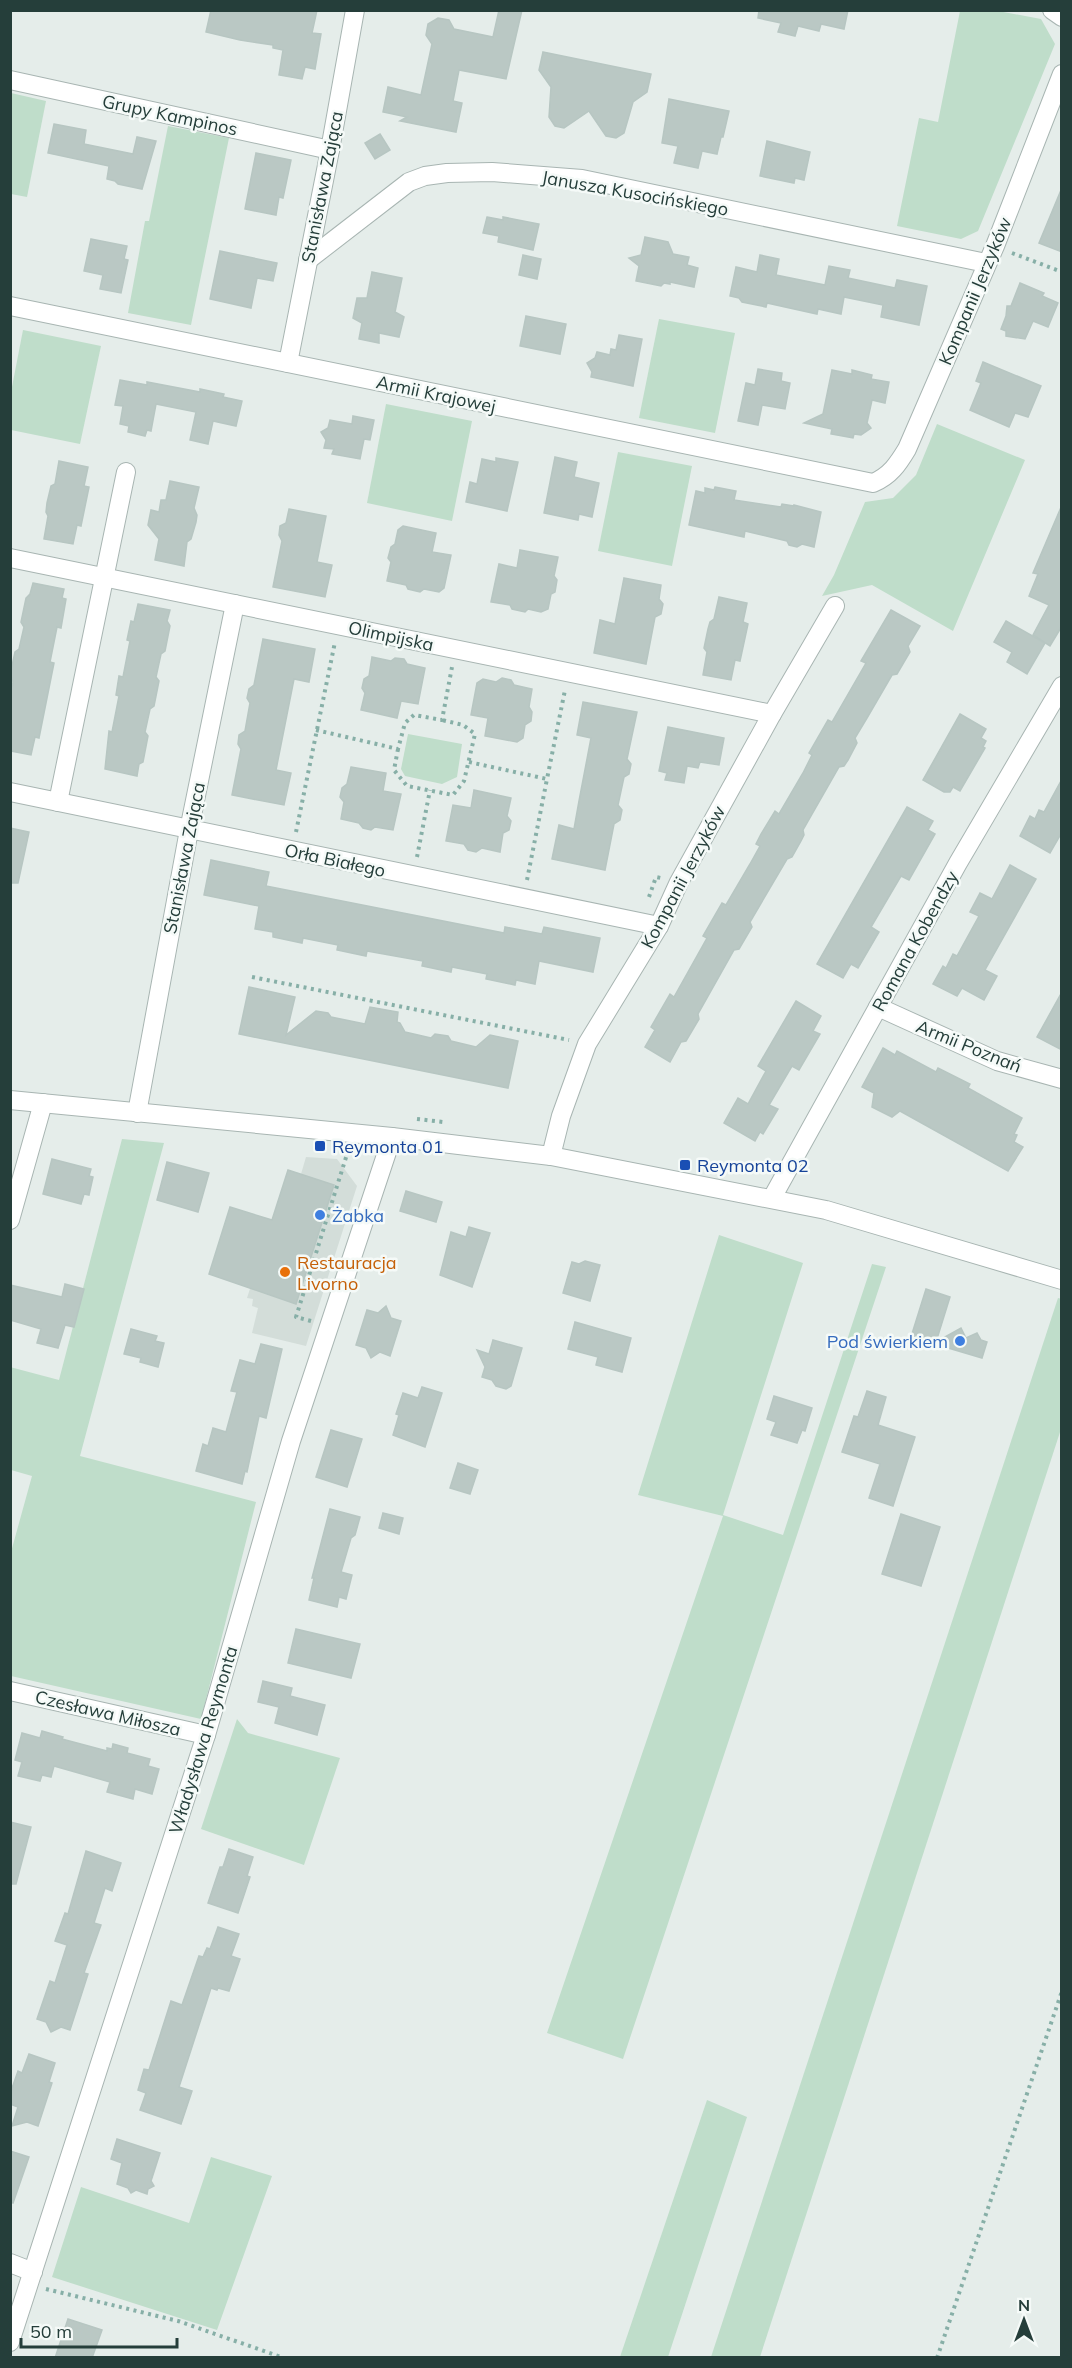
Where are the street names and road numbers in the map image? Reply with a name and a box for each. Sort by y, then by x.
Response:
street label: Grupy Kampinos [100,89,240,141]
street label: Stanisława Zająca [296,109,348,265]
street label: Janusza Kusocińskiego [540,165,730,221]
street label: Kompanii Jerzyków [933,213,1017,368]
street label: Armii Krajowej [374,370,498,418]
street label: Olimpijska [346,616,436,656]
street label: Stanisława Zająca [158,780,210,936]
street label: Kompanii Jerzyków [636,801,731,952]
street label: Orła Białego [282,838,388,882]
street label: Romana Kobendzy [867,866,963,1015]
street label: Armii Poznań [913,1014,1025,1078]
street label: Władysława Reymonta [163,1643,243,1837]
street label: Czesława Miłosza [33,1685,183,1741]

